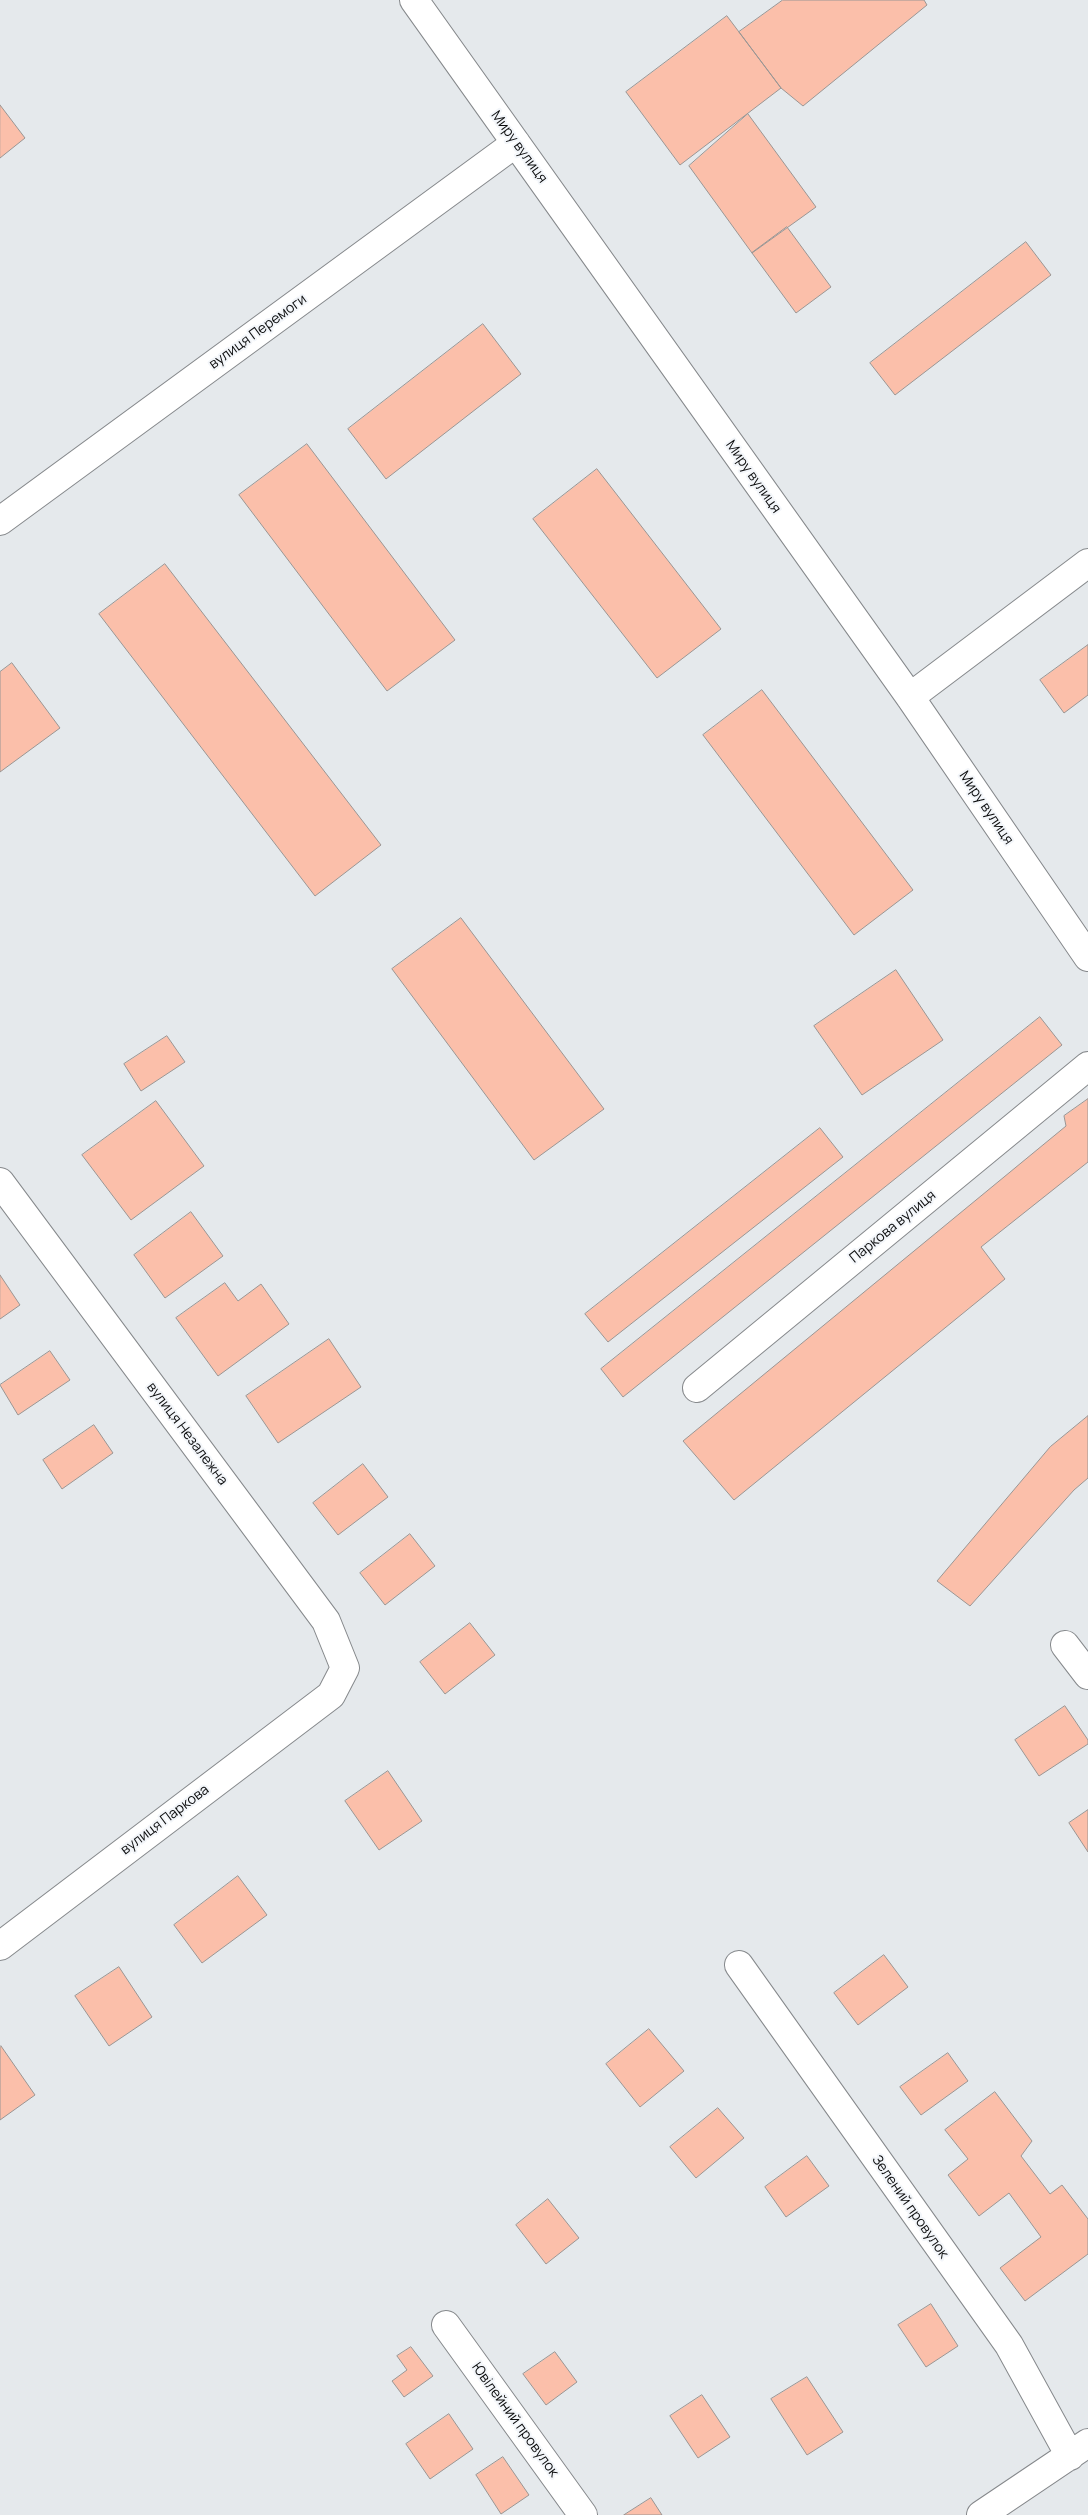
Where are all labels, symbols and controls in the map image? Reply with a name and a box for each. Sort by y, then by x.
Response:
street label: Миру вулиця [487,108,551,186]
street label: вулиця Перемоги [206,291,310,373]
street label: Миру вулиця [722,437,784,517]
street label: Миру вулиця [955,768,1017,848]
street label: Паркова вулиця [847,1187,939,1267]
street label: вулиця Незалежна [143,1379,231,1489]
street label: вулиця Паркова [118,1781,212,1859]
street label: Зелений провулок [868,2152,952,2262]
street label: Ювілейний провулок [468,2360,562,2480]

